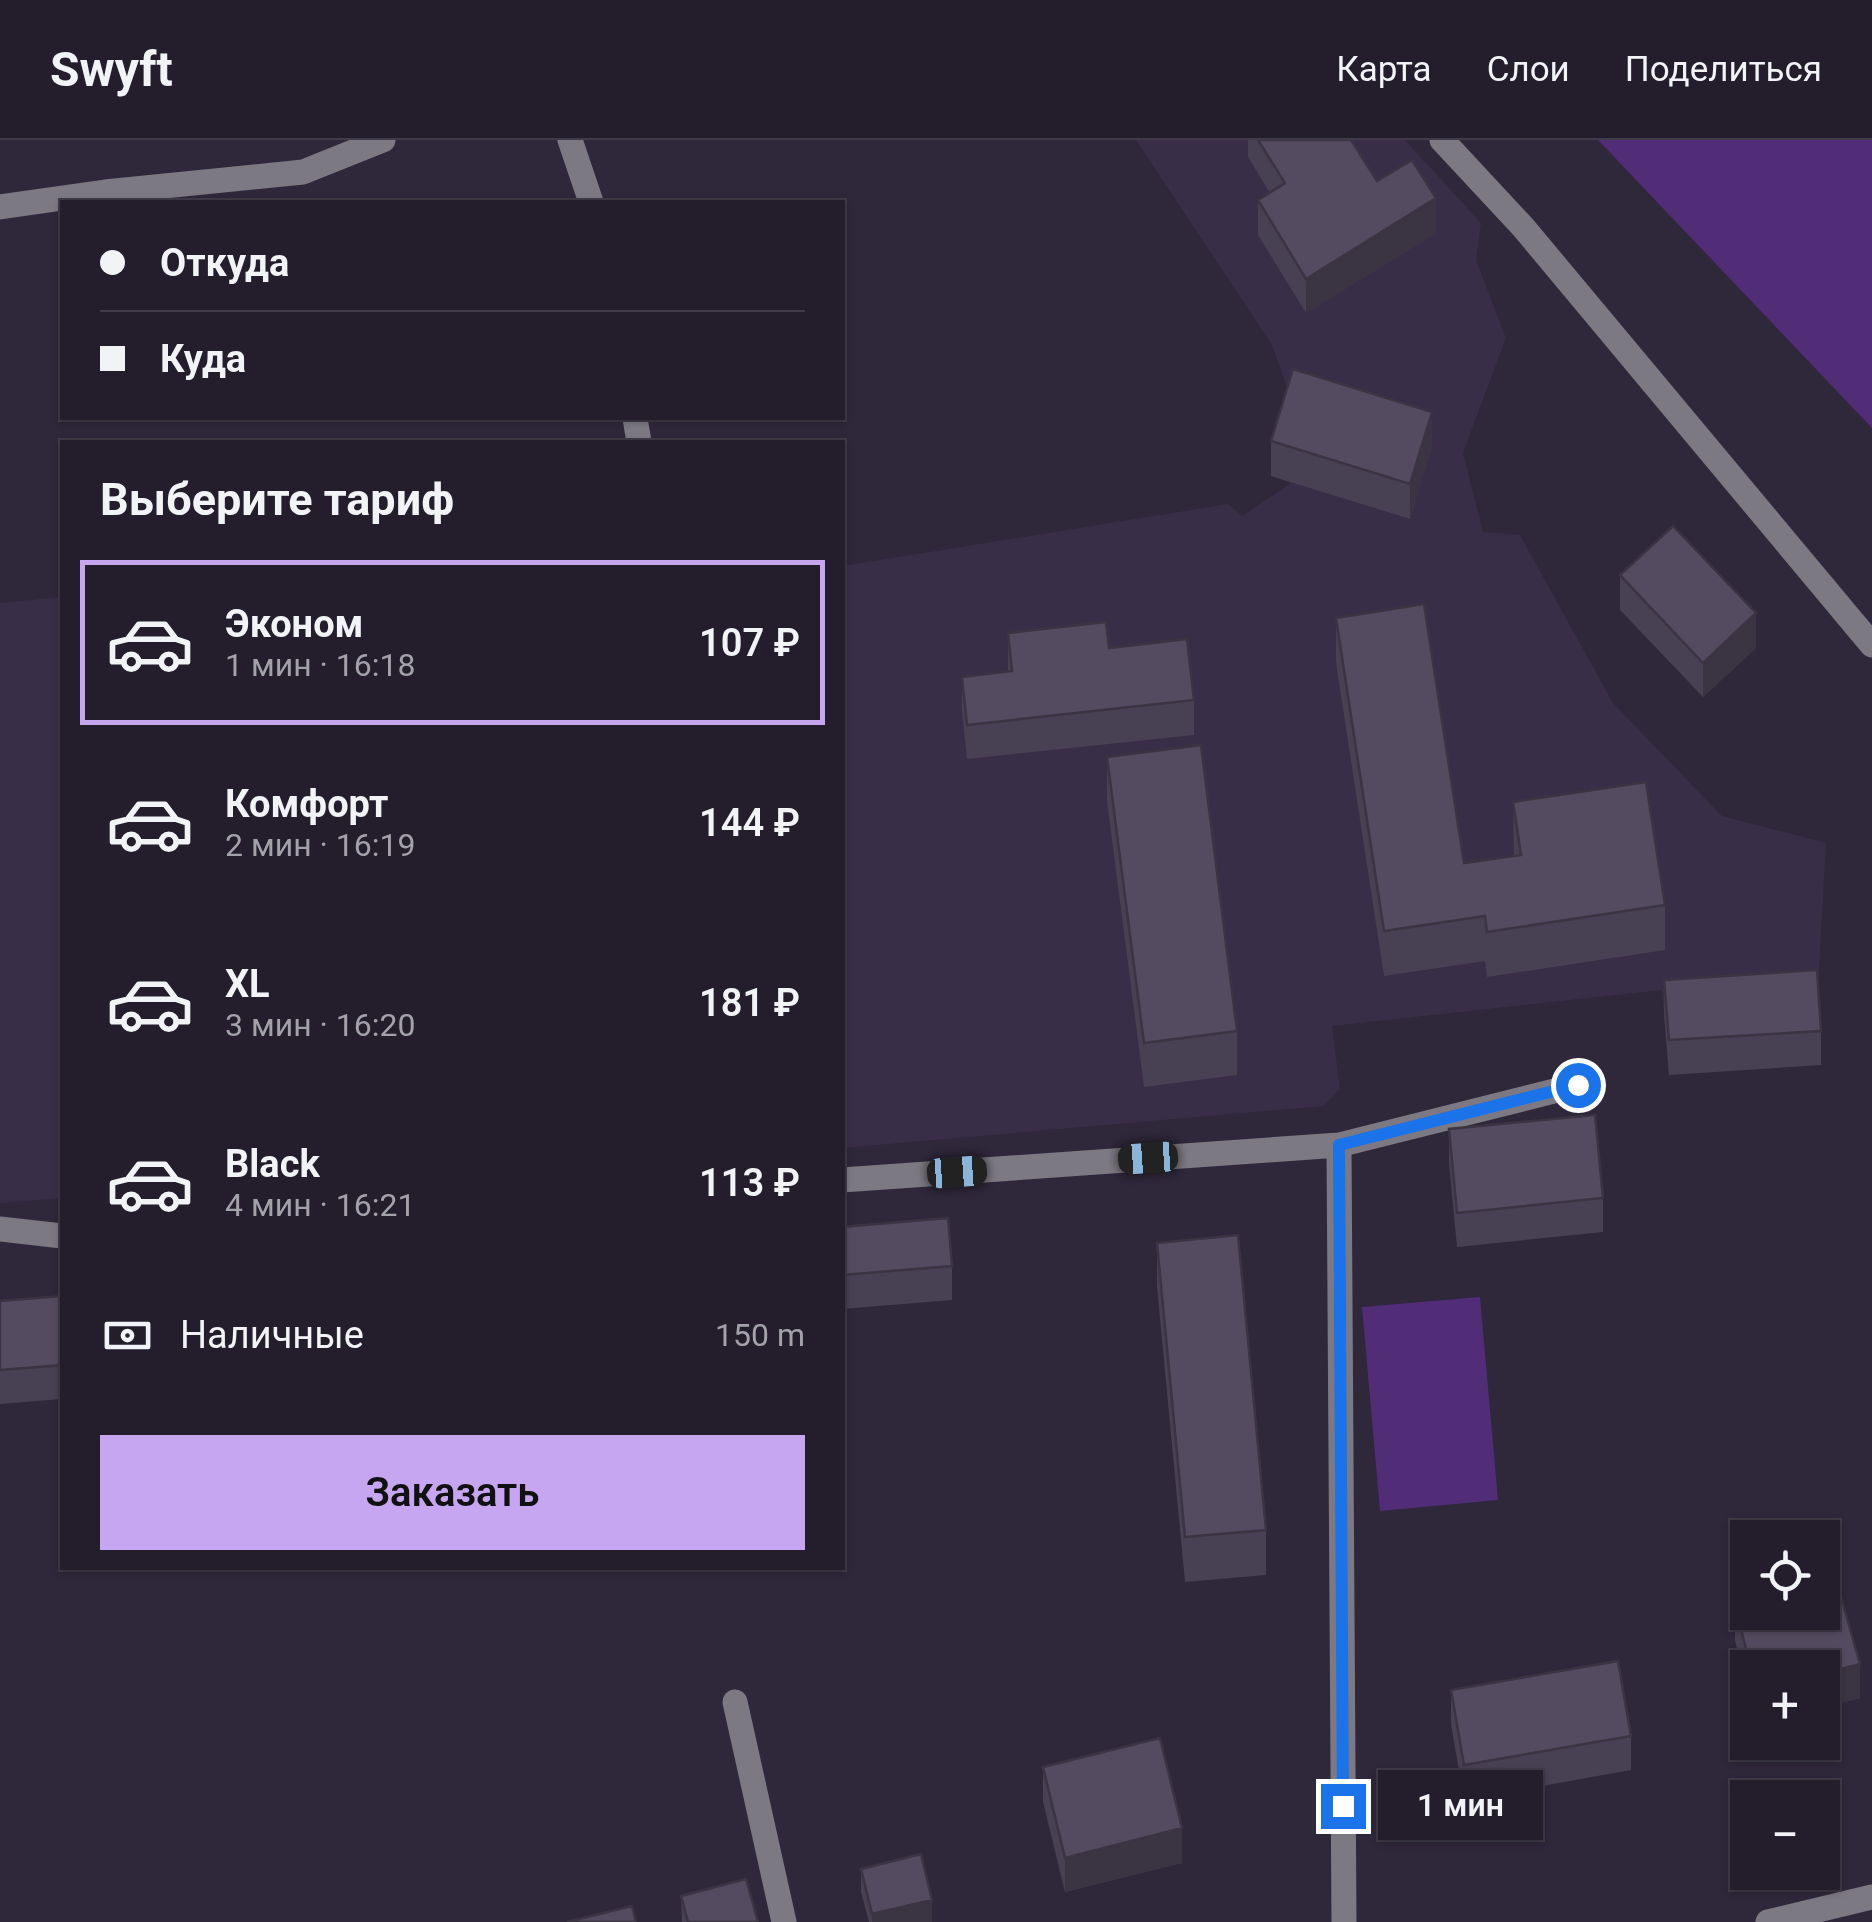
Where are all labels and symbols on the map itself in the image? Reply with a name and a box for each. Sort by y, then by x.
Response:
route start [1556,1063,1601,1108]
car [1117,1141,1179,1175]
car [926,1155,988,1189]
callout: 1 мин [1378,1771,1543,1841]
route end [1321,1784,1366,1829]

